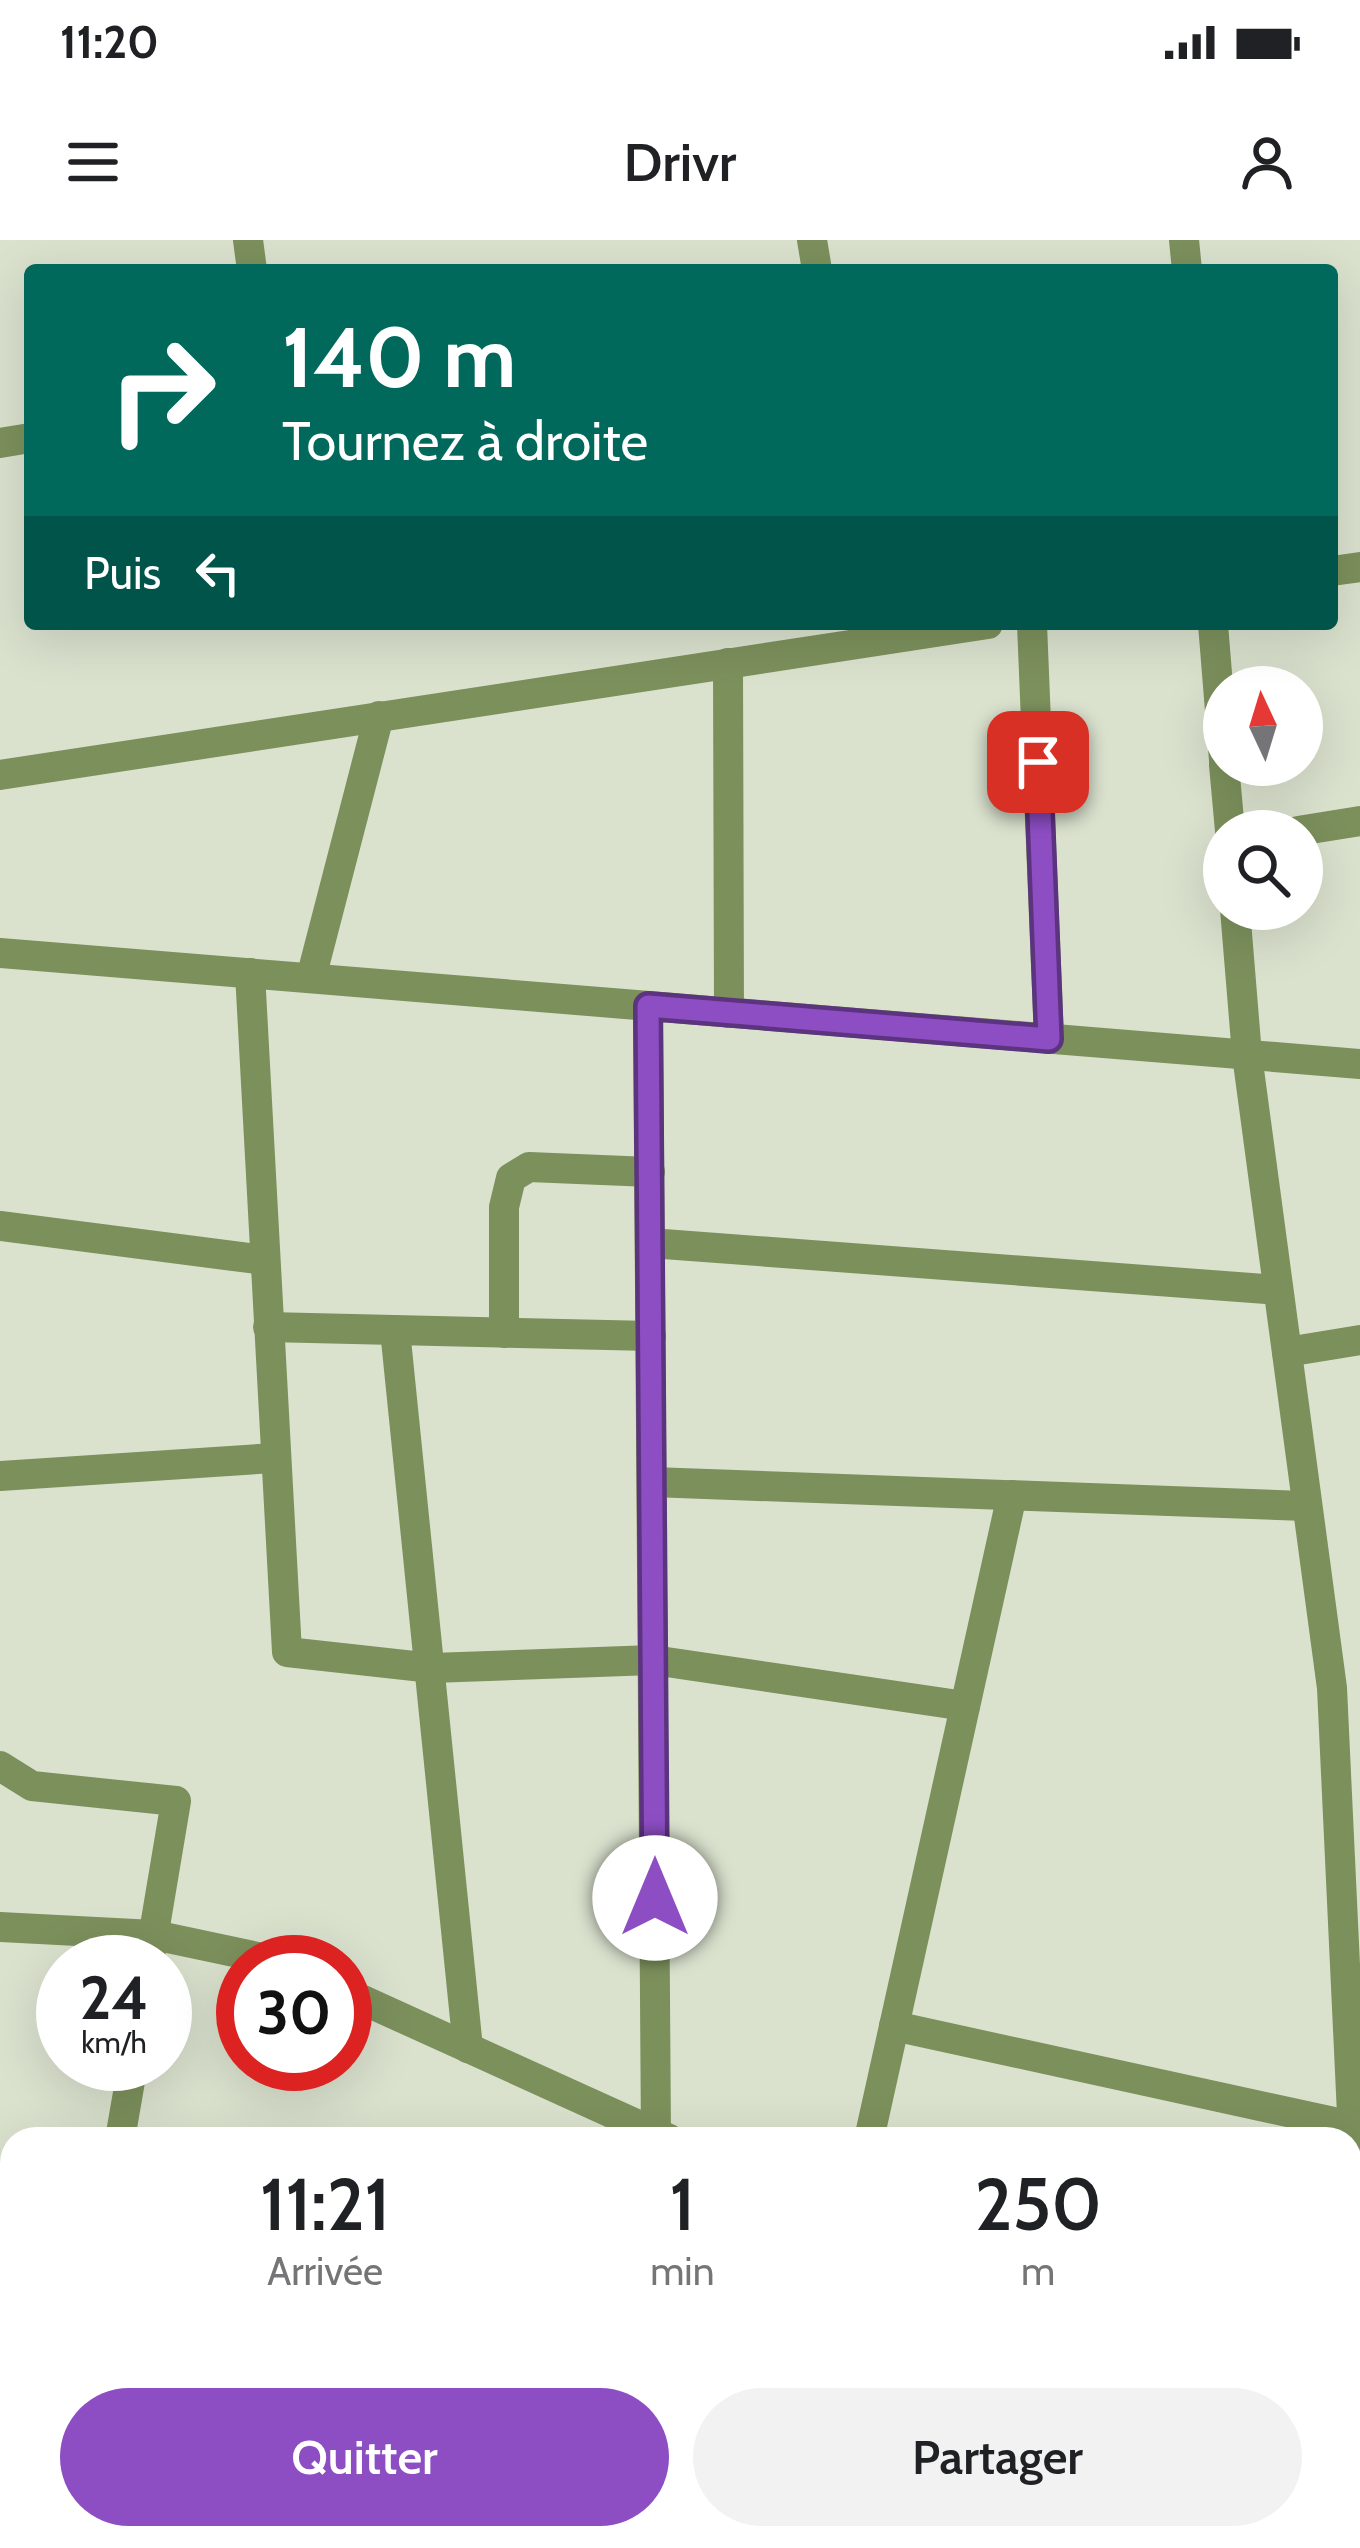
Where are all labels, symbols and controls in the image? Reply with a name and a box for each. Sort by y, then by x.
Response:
text: 11:20 [60,15,159,69]
icon: menu [60,129,126,195]
text: Drivr [624,129,736,195]
icon: person [1234,129,1300,195]
text: 140 m [282,306,516,408]
icon: right [84,312,240,468]
text: Tournez à droite [282,408,648,474]
icon: left [185,540,251,606]
text: Puis [84,546,161,600]
north arrow [1203,666,1323,786]
map controls [1203,666,1323,930]
pin [987,711,1089,813]
icon: arrive [1005,729,1071,795]
button: search [1203,810,1323,930]
position arrow [592,1835,718,1961]
speed limit sign: 30 [216,1935,372,2091]
text: 24 [80,1961,149,2034]
text: km/h [81,2024,147,2061]
text: 11:21 [260,2161,390,2248]
text: 1 [670,2161,695,2248]
text: 250 [975,2161,1102,2248]
text: Arrivée [267,2247,383,2295]
text: min [650,2247,714,2295]
text: m [1021,2247,1055,2295]
button: Quitter [60,2388,669,2526]
button: Partager [693,2388,1302,2526]

